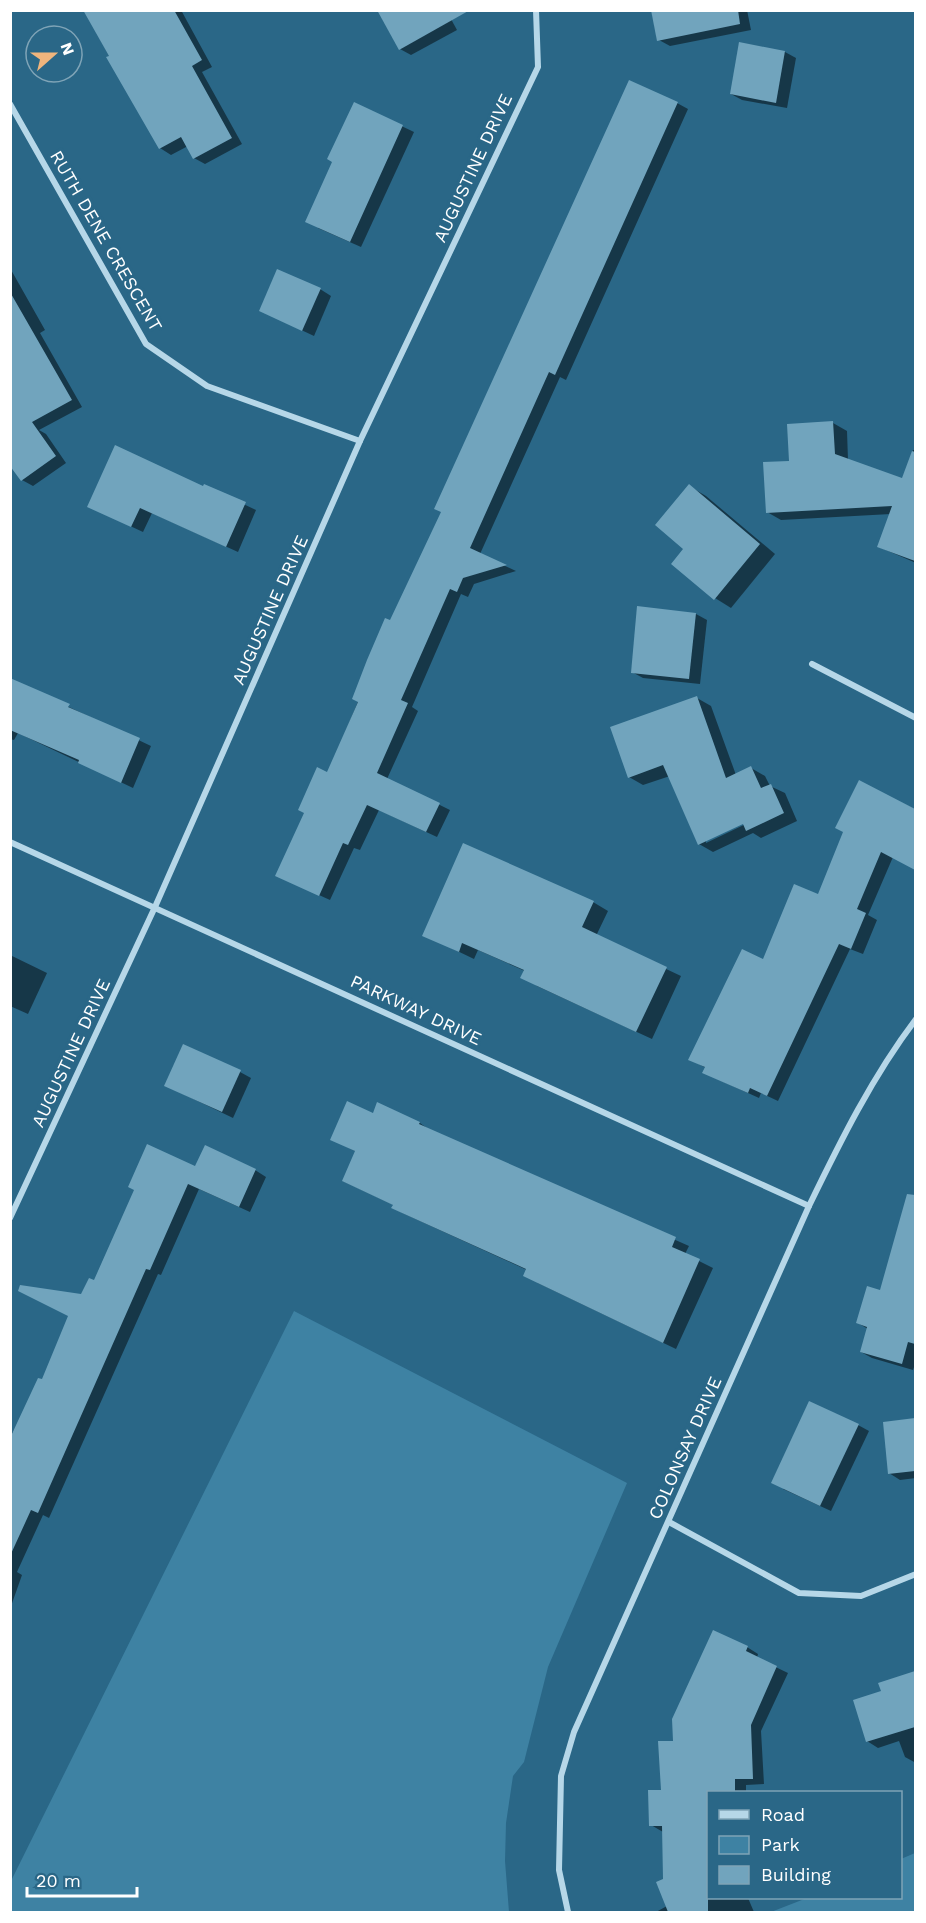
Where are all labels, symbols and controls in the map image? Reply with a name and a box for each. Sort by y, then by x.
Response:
north arrow [24,24,84,84]
text: N [57,40,79,58]
street label: AUGUSTINE DRIVE [429,90,516,245]
street label: RUTH DENE CRESCENT [46,147,167,335]
street label: AUGUSTINE DRIVE [227,532,312,688]
street label: PARKWAY DRIVE [347,970,485,1049]
street label: AUGUSTINE DRIVE [27,975,114,1130]
street label: COLONSAY DRIVE [644,1373,725,1522]
legend [707,1791,902,1899]
text: Road [761,1804,805,1825]
text: Park [761,1834,800,1855]
scale bar [27,1860,136,1898]
text: Building [761,1864,831,1885]
text: 20 m [36,1870,81,1891]

